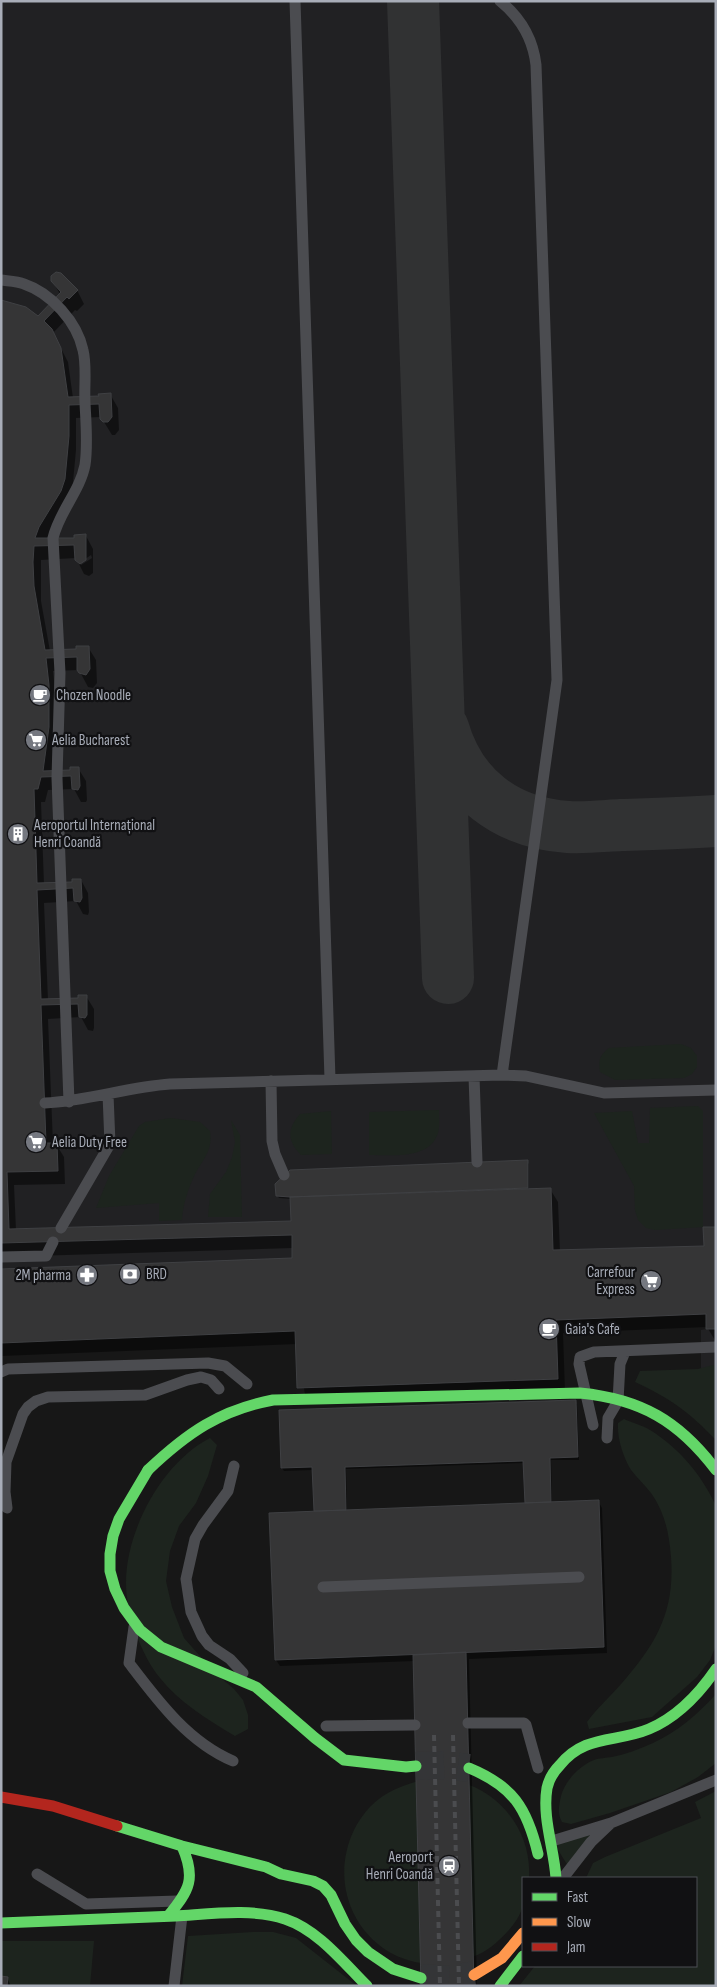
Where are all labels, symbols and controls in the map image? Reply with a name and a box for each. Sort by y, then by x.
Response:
cafe icon: Chozen Noodle [28,683,52,707]
place label: Chozen Noodle [56,686,131,705]
supermarket icon: Aelia Bucharest [24,728,48,752]
place label: Aelia Bucharest [51,731,130,750]
place label: Aeroportul Internațional Henri Coandă [33,816,155,852]
building icon: Aeroportul Internațional Henri Coandă [6,822,30,846]
supermarket icon: Aelia Duty Free [24,1130,48,1154]
place label: Aelia Duty Free [51,1133,127,1152]
bank icon: BRD [118,1262,142,1286]
pharmacy icon: 2M pharma [75,1263,99,1287]
place label: Carrefour Express [587,1263,636,1299]
place label: BRD [146,1265,167,1284]
place label: 2M pharma [15,1266,71,1285]
supermarket icon: Carrefour Express [639,1269,663,1293]
cafe icon: Gaia's Cafe [537,1317,561,1341]
place label: Gaia's Cafe [565,1320,620,1339]
place label: Aeroport Henri Coandă [366,1848,433,1884]
station icon: Aeroport Henri Coandă [437,1854,461,1878]
legend [522,1877,697,1967]
text: Fast [567,1888,589,1907]
text: Slow [567,1913,591,1932]
text: Jam [566,1938,585,1957]

